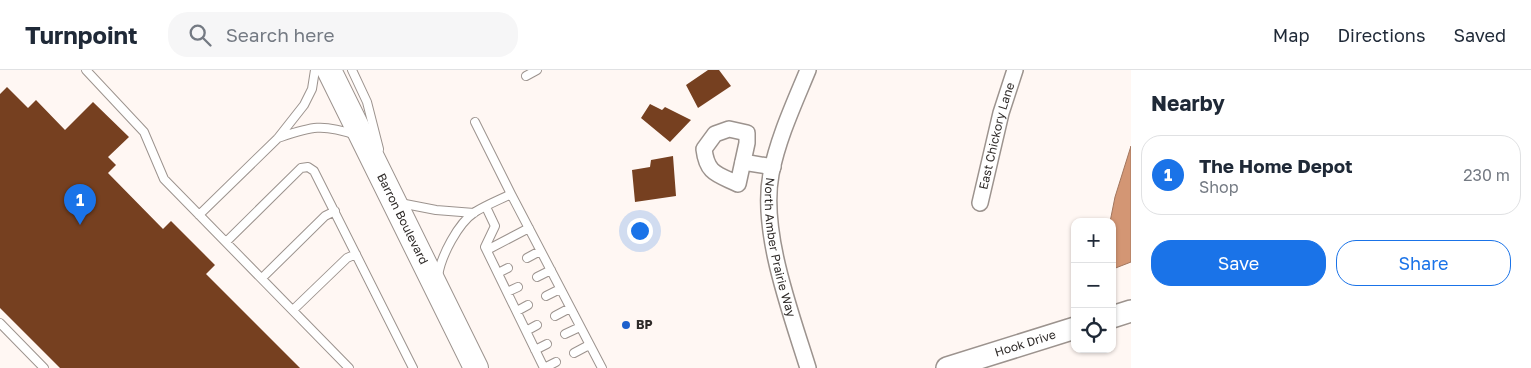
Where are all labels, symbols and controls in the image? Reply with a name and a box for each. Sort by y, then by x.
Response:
search box [168,12,518,57]
text: Turnpoint [25,20,138,49]
icon: search [186,21,214,49]
text: Search here [226,23,335,46]
text: Map [1273,24,1309,46]
text: Directions [1337,24,1425,46]
text: Saved [1453,24,1506,46]
street label: East Chickory Lane [975,80,1017,191]
text: Nearby [1151,90,1225,116]
text: The Home Depot [1199,154,1353,177]
text: 1 [1164,165,1172,185]
text: 230 m [1463,165,1510,185]
street label: Barron Boulevard [374,171,432,267]
street label: North Amber Prairie Way [762,177,799,319]
text: Shop [1199,177,1239,197]
pin: 1 [64,184,96,225]
your location [627,218,653,244]
map controls [1071,218,1116,353]
button: + [1071,218,1116,263]
button: Save [1151,240,1326,286]
button: Share [1336,240,1511,286]
button: − [1071,263,1116,308]
button: locate [1071,308,1116,353]
place label: BP [636,317,653,332]
marker: BP [620,319,632,331]
street label: Hook Drive [993,326,1057,360]

